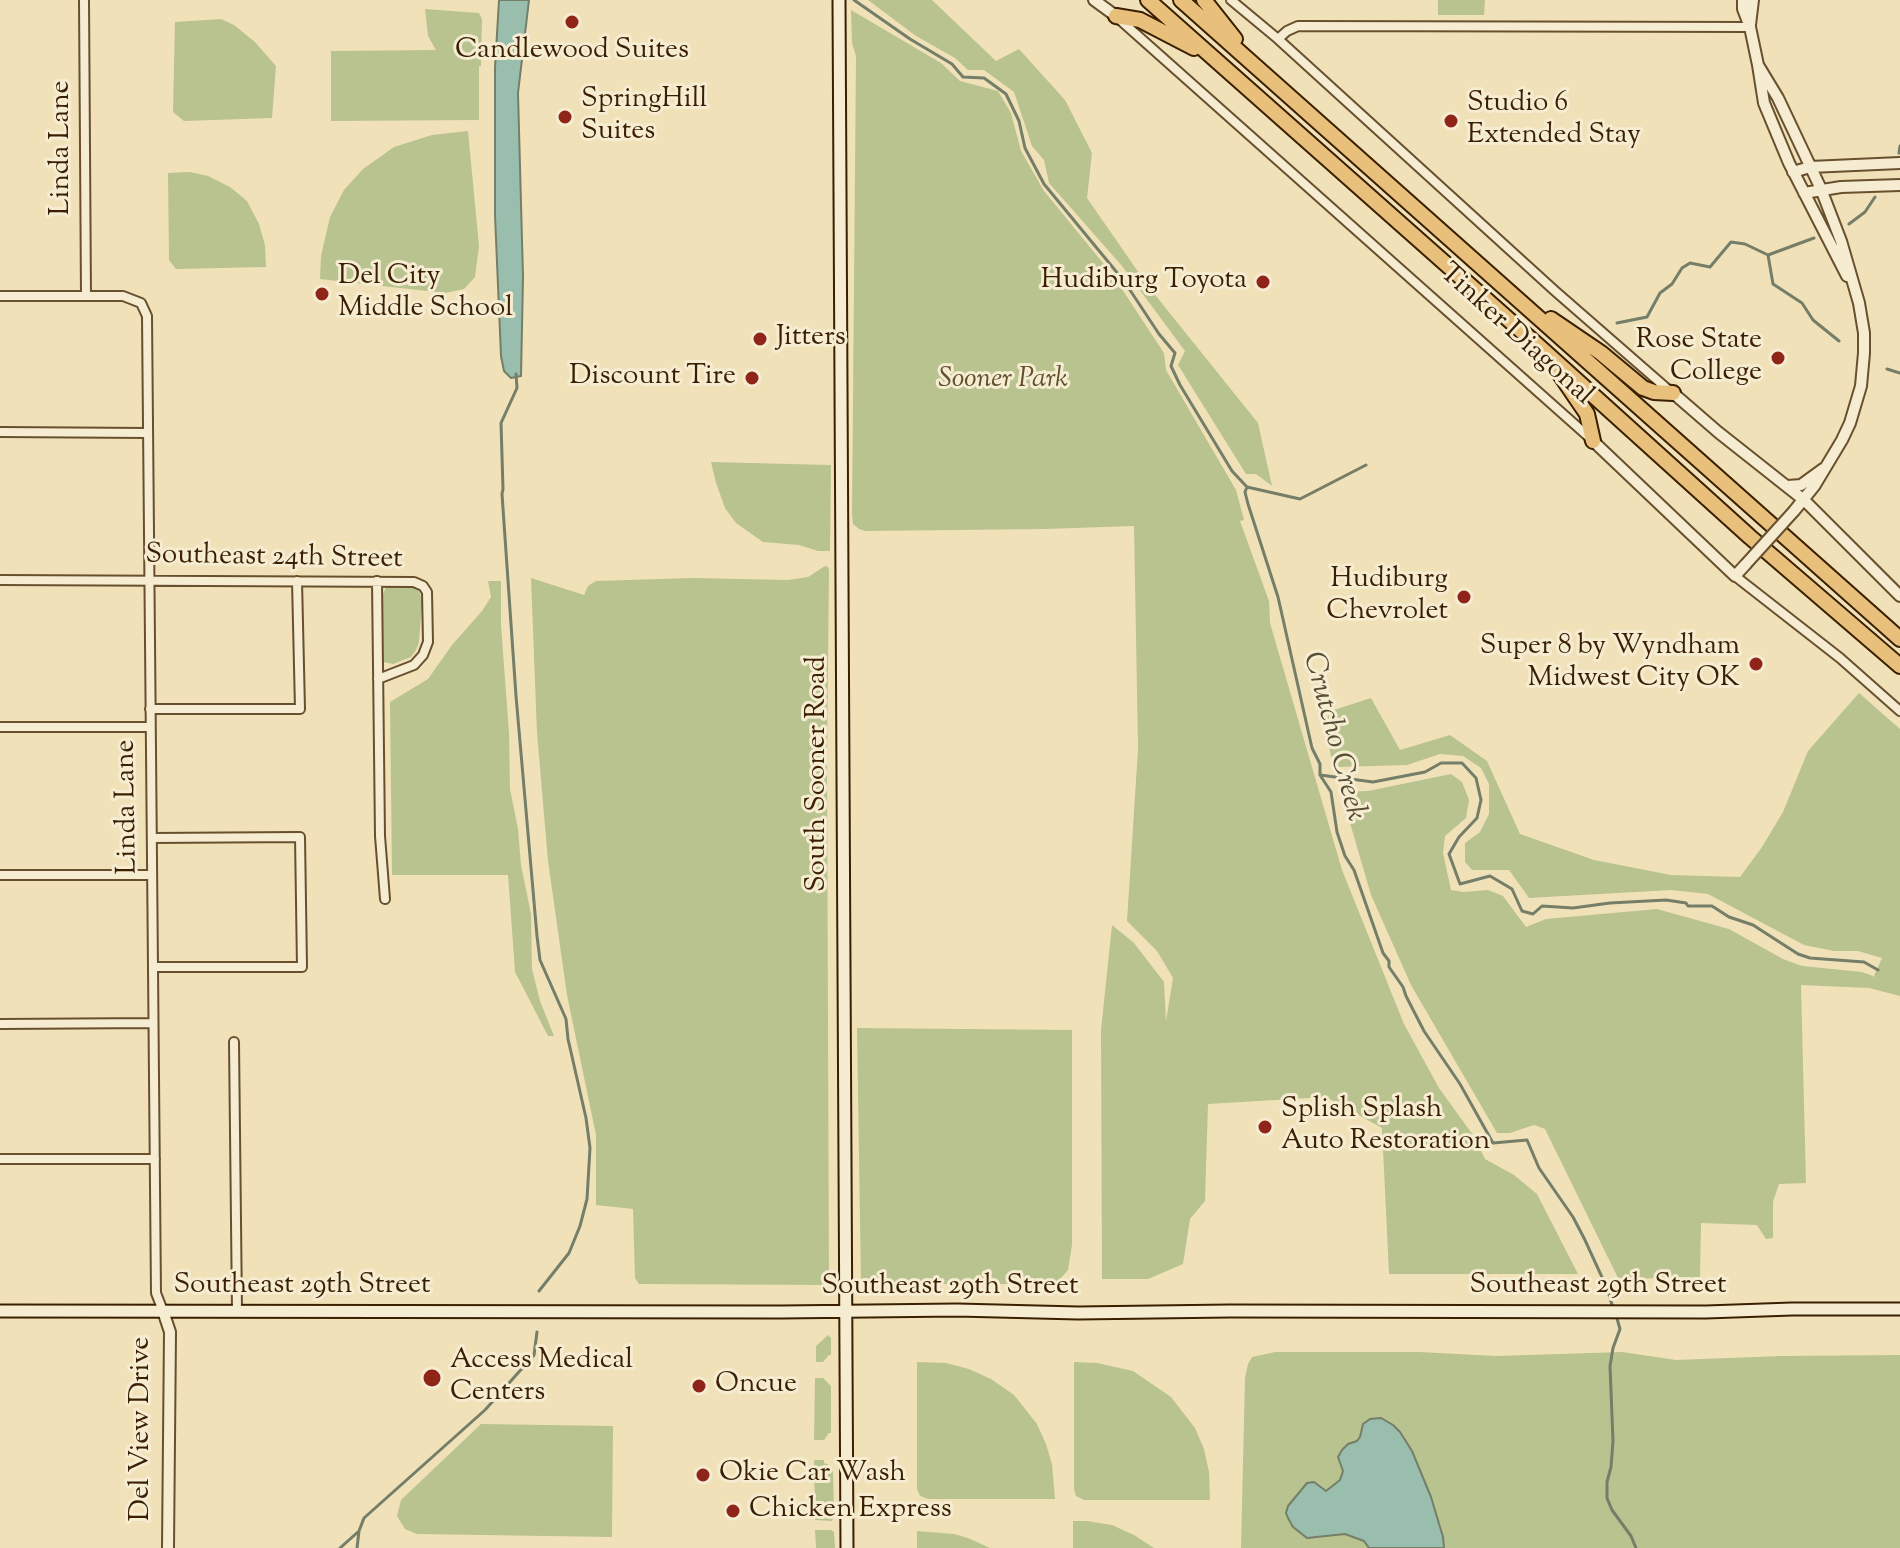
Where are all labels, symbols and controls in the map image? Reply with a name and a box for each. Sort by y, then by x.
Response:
marker: Candlewood Suites [563,13,581,31]
place label: Candlewood Suites [455,35,689,69]
street label: Linda Lane [46,81,80,215]
place label: SpringHill Suites [581,84,707,150]
place label: Studio 6 Extended Stay [1467,88,1641,154]
marker: SpringHill Suites [556,108,574,126]
marker: Studio 6 Extended Stay [1442,112,1460,130]
street label: Tinker Diagonal [1431,258,1599,414]
place label: Del City Middle School [338,261,513,327]
place label: Hudiburg Toyota [1041,265,1247,299]
marker: Hudiburg Toyota [1254,273,1272,291]
marker: Del City Middle School [313,285,331,303]
place label: Jitters [776,322,846,356]
place label: Rose State College [1636,325,1762,391]
marker: Jitters [751,330,769,348]
marker: Rose State College [1769,349,1787,367]
place label: Discount Tire [569,361,736,395]
park label: Sooner Park [938,364,1068,398]
marker: Discount Tire [743,369,761,387]
street label: Southeast 24th Street [145,540,403,578]
place label: Hudiburg Chevrolet [1326,564,1448,630]
marker: Hudiburg Chevrolet [1455,588,1473,606]
place label: Super 8 by Wyndham Midwest City OK [1480,631,1740,697]
water label: Crutcho Creek [1292,649,1372,825]
marker: Super 8 by Wyndham Midwest City OK [1747,655,1765,673]
street label: South Sooner Road [802,656,836,892]
street label: Linda Lane [111,739,147,875]
place label: Splish Splash Auto Restoration [1281,1094,1490,1160]
marker: Splish Splash Auto Restoration [1256,1118,1274,1136]
street label: Southeast 29th Street [173,1270,431,1304]
street label: Southeast 29th Street [1469,1270,1727,1304]
street label: Southeast 29th Street [821,1271,1079,1305]
street label: Del View Drive [126,1337,160,1521]
place label: Access Medical Centers [450,1345,633,1411]
marker: Access Medical Centers [421,1367,443,1389]
place label: Oncue [715,1369,797,1403]
marker: Oncue [690,1377,708,1395]
place label: Okie Car Wash [719,1458,906,1492]
marker: Okie Car Wash [694,1466,712,1484]
place label: Chicken Express [749,1494,952,1528]
marker: Chicken Express [724,1502,742,1520]

